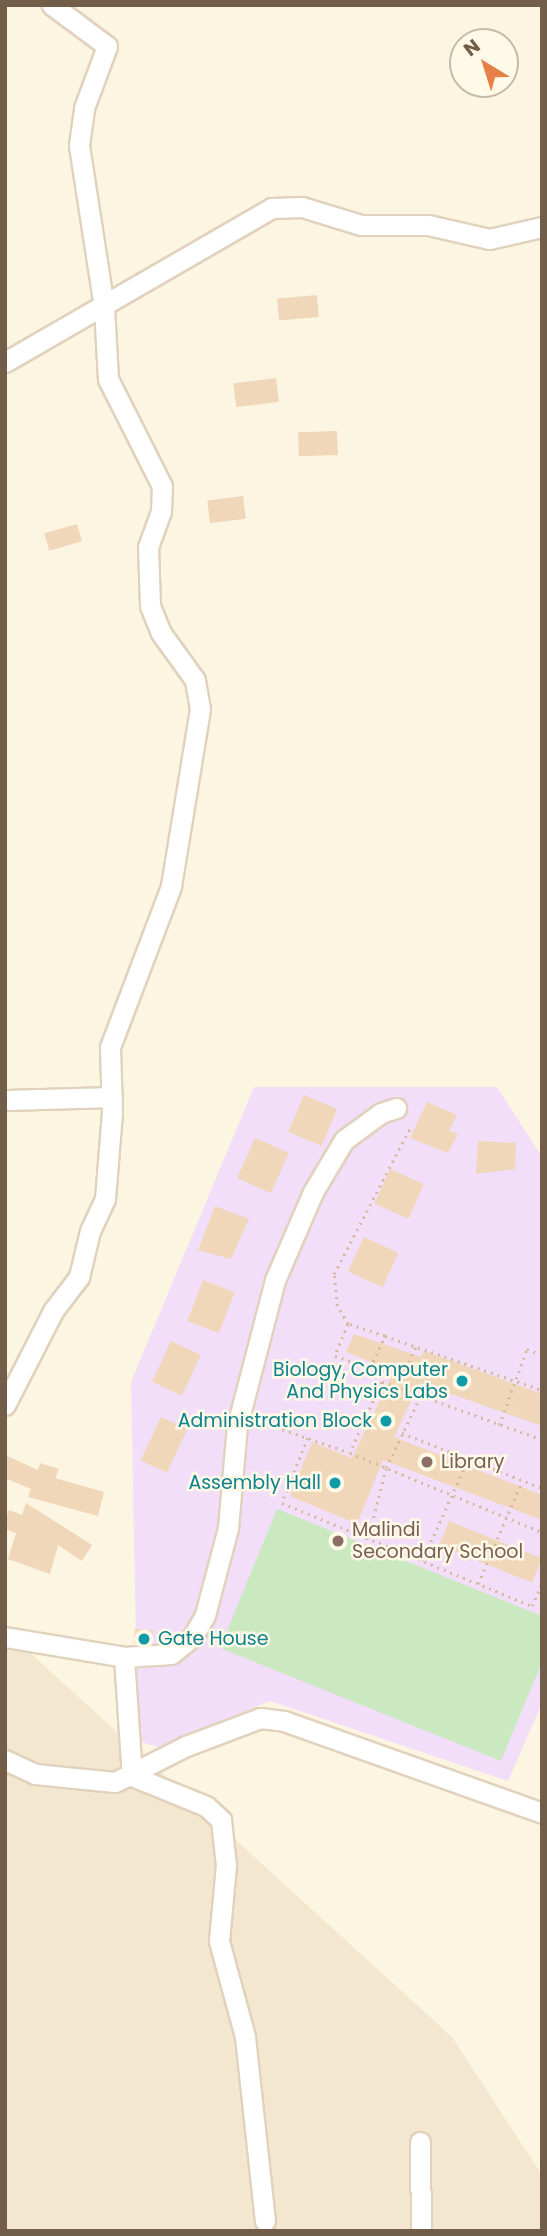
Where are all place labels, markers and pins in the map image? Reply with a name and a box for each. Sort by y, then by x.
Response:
place label: Biology, Computer And Physics Labs [273,1359,448,1403]
marker: Biology, Computer And Physics Labs [454,1373,470,1389]
place label: Administration Block [178,1410,372,1432]
marker: Administration Block [378,1413,394,1429]
place label: Library [441,1451,504,1473]
marker: Library [419,1454,435,1470]
place label: Assembly Hall [188,1472,321,1494]
marker: Assembly Hall [327,1475,343,1491]
place label: Malindi Secondary School [352,1519,523,1563]
marker: Malindi Secondary School [330,1533,346,1549]
place label: Gate House [158,1628,269,1650]
marker: Gate House [136,1631,152,1647]

